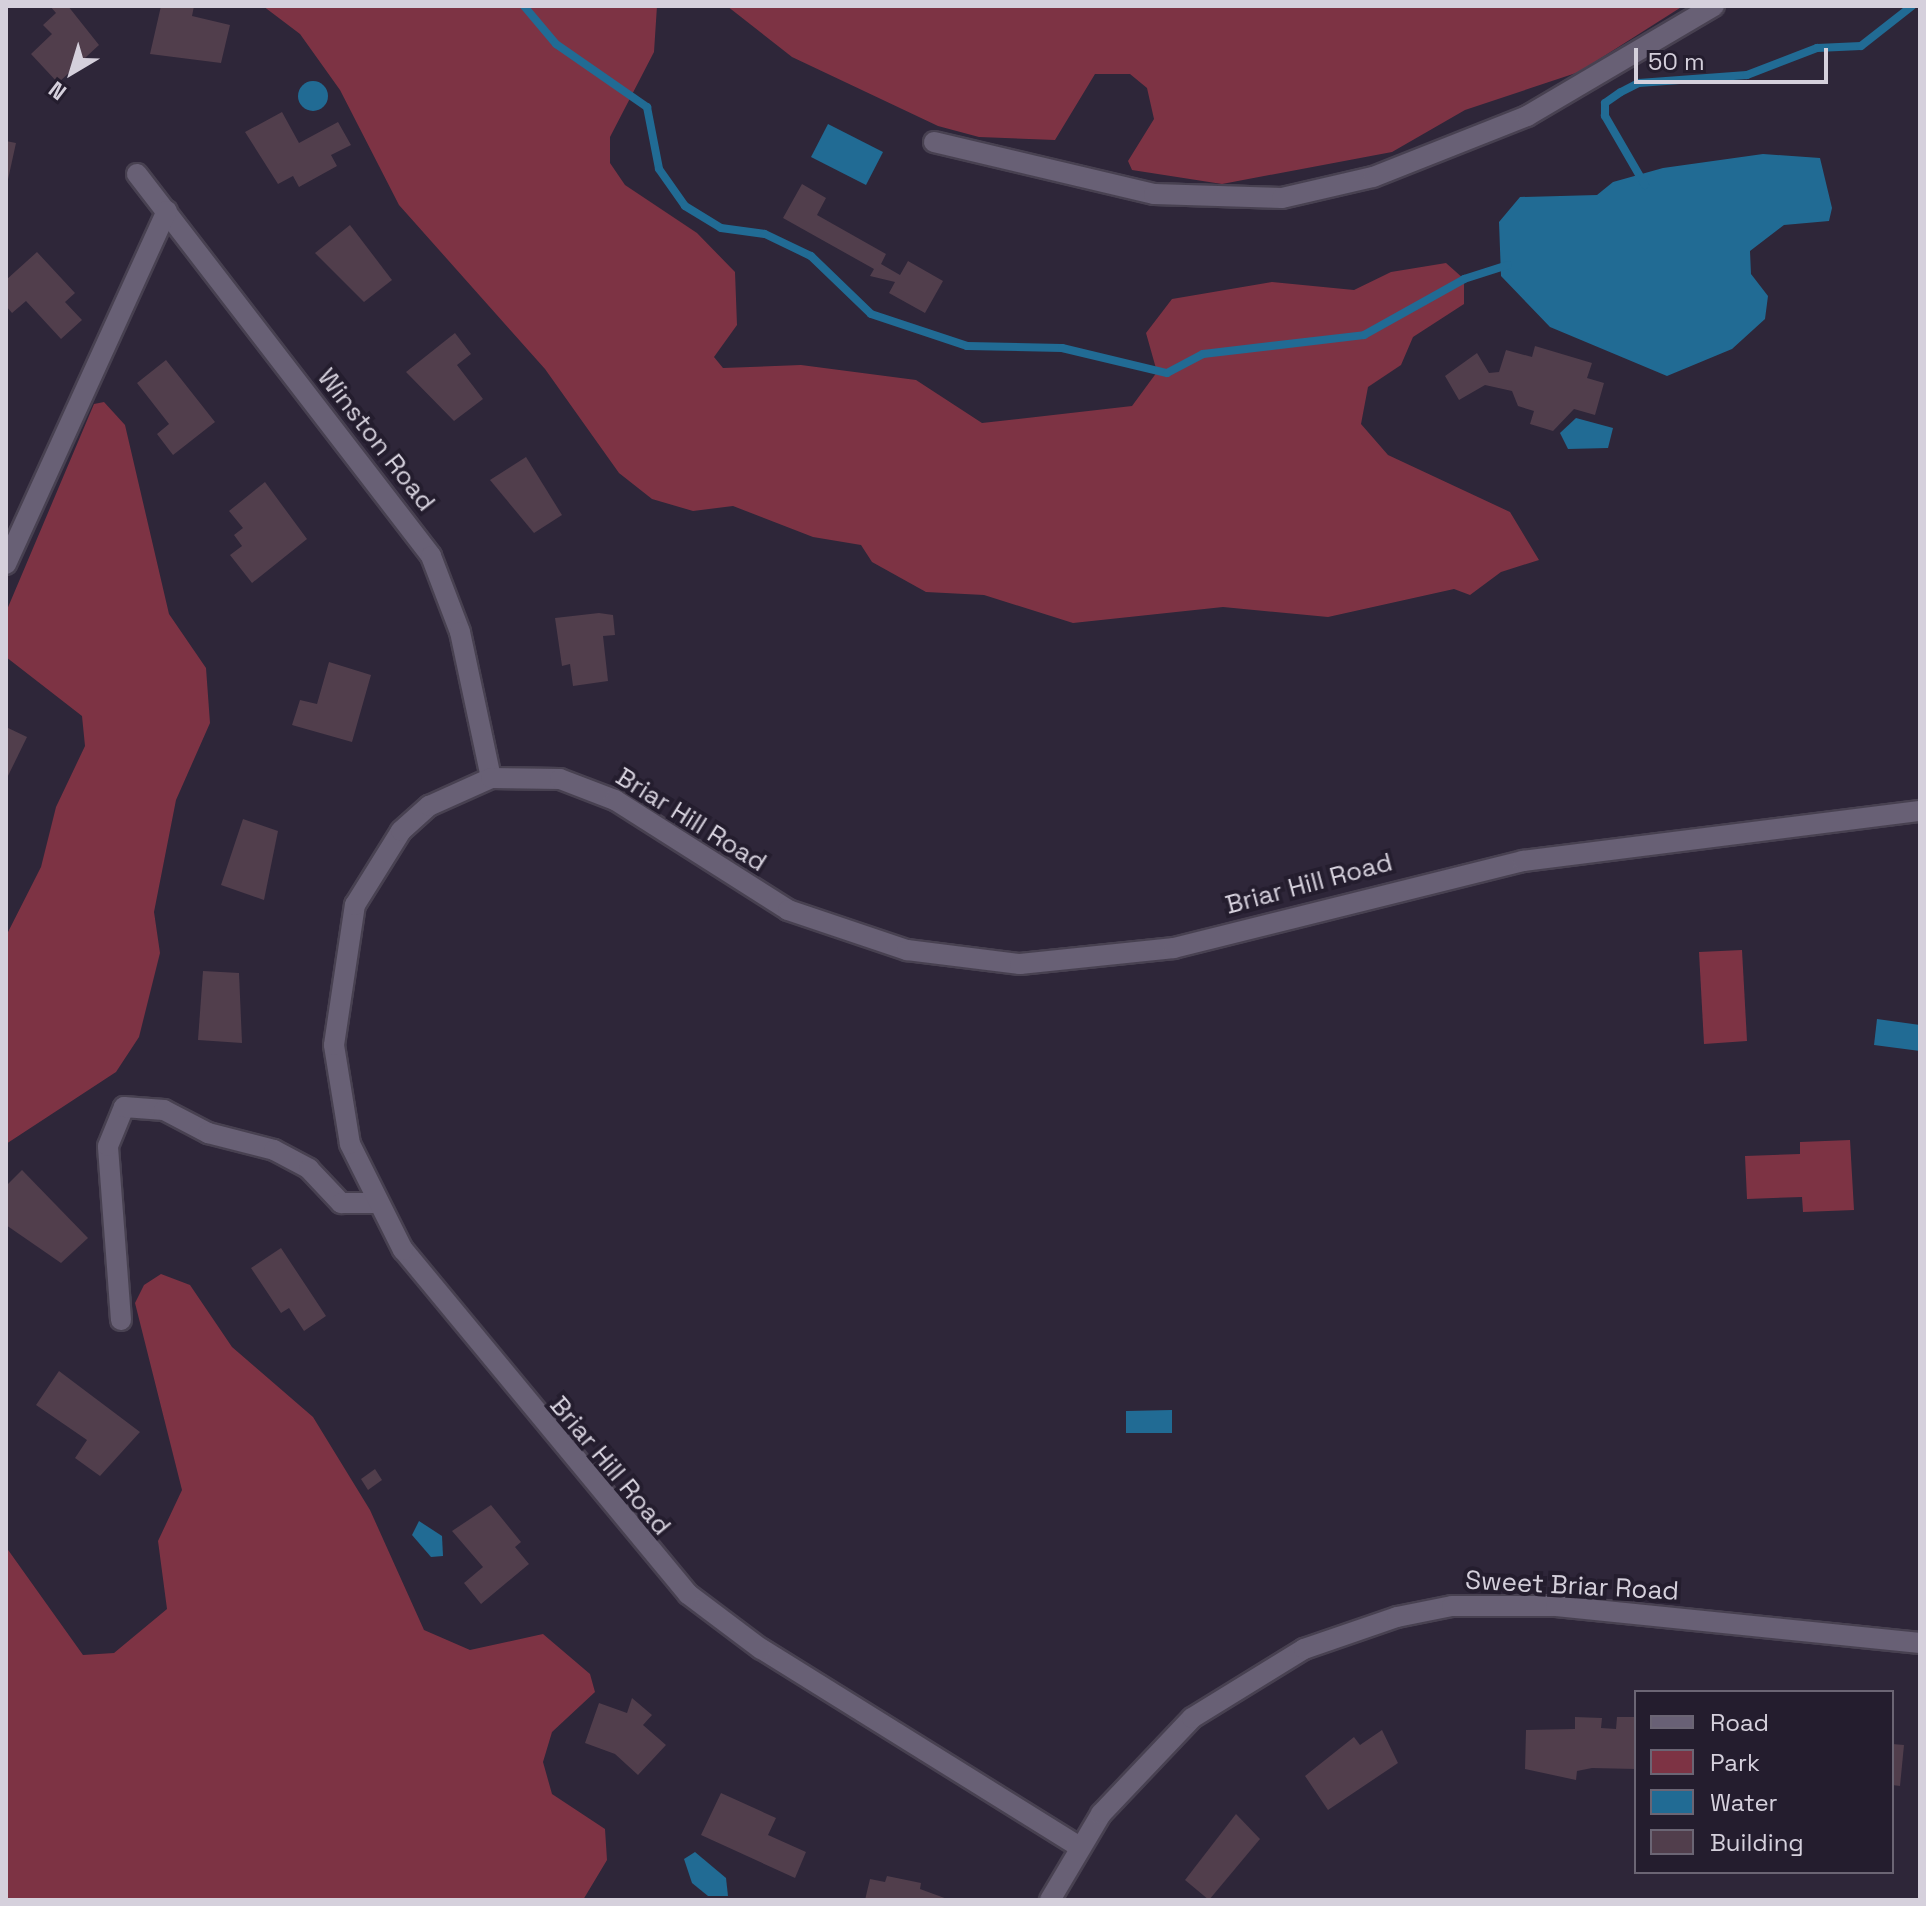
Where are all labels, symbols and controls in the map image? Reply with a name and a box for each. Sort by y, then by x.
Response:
north arrow [32,32,112,112]
scale bar [1638,32,1832,82]
text: 50 m [1648,46,1705,77]
text: N [43,75,72,106]
street label: Winston Road [311,362,441,518]
street label: Briar Hill Road [610,761,772,879]
street label: Briar Hill Road [1222,847,1396,921]
street label: Briar Hill Road [543,1390,677,1542]
street label: Sweet Briar Road [1464,1565,1680,1607]
legend [1634,1690,1894,1874]
text: Road [1710,1707,1769,1738]
text: Park [1710,1747,1760,1778]
text: Water [1710,1787,1778,1818]
text: Building [1710,1827,1804,1858]

